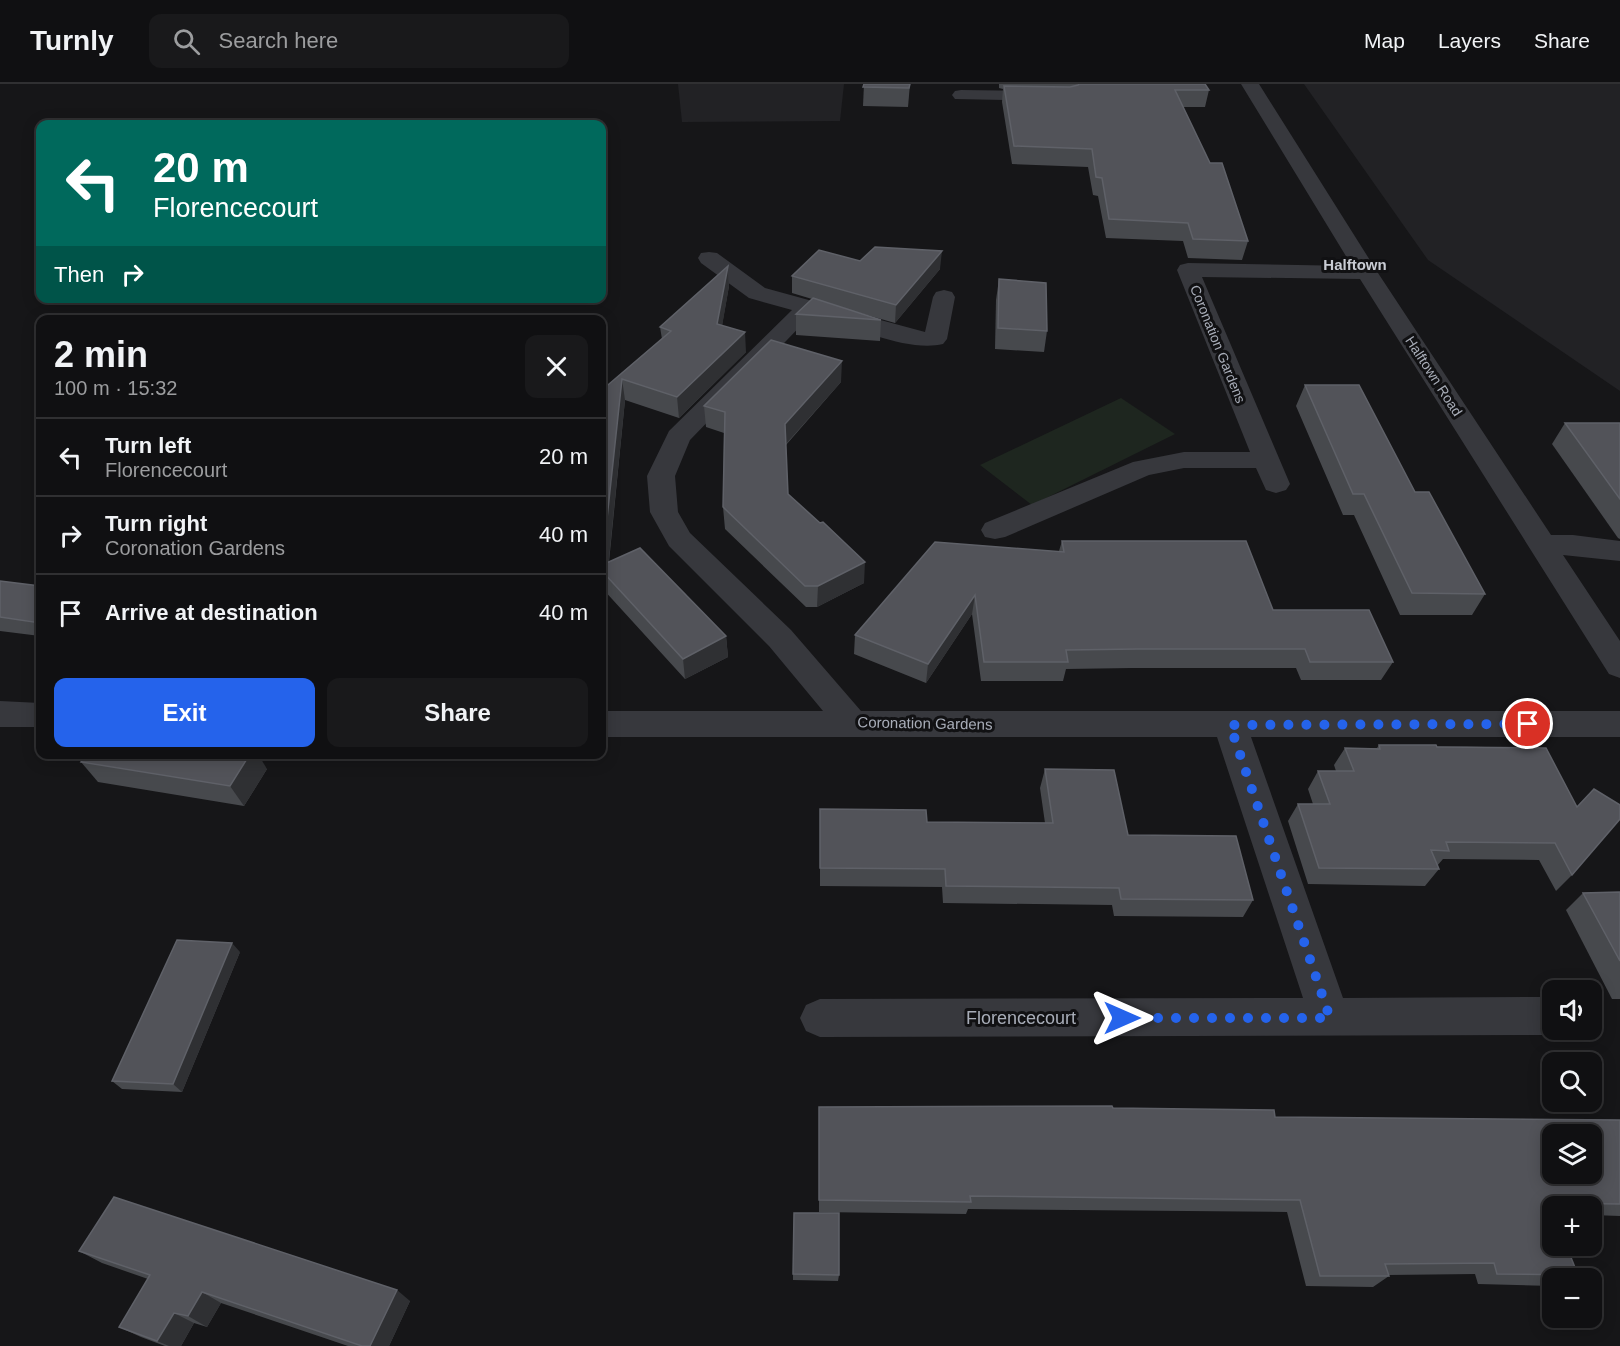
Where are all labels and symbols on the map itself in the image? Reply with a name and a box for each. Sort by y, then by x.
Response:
district label: Halftown [1323,256,1387,273]
street label: Coronation Gardens [1187,283,1249,405]
street label: Halftown Road [1402,333,1466,419]
pin [1502,698,1553,749]
street label: Coronation Gardens [857,713,993,733]
position arrow [1090,986,1154,1050]
street label: Florencecourt [966,1008,1076,1028]

